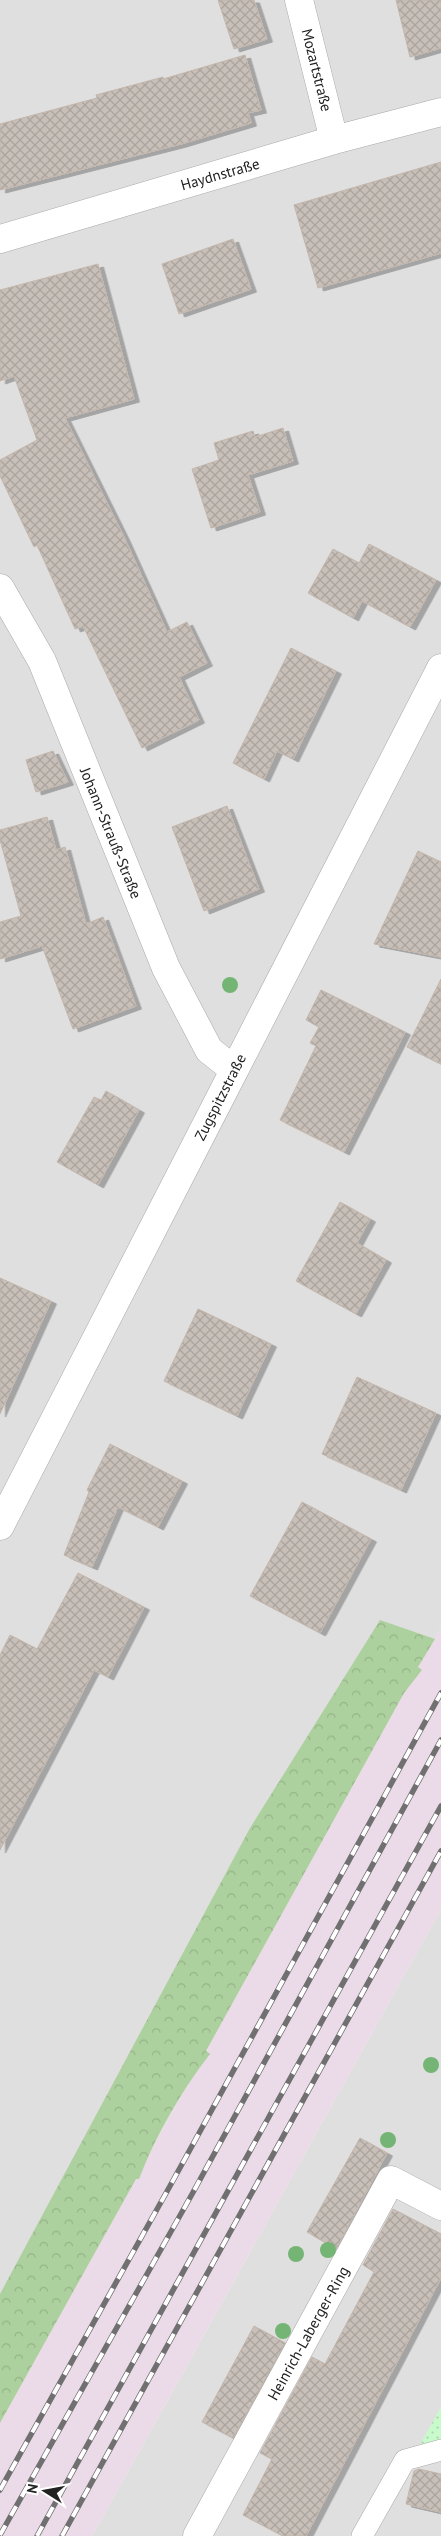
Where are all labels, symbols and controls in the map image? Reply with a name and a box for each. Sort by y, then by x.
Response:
street label: Mozartstraße [298,27,336,113]
street label: Haydnstraße [178,154,262,194]
street label: Johann-Strauß-Straße [76,764,146,901]
street label: Zugspitzstraße [190,1051,250,1143]
street label: Heinrich-Laberger-Ring [263,2263,353,2403]
north arrow [20,2466,70,2516]
text: N [23,2482,42,2495]

